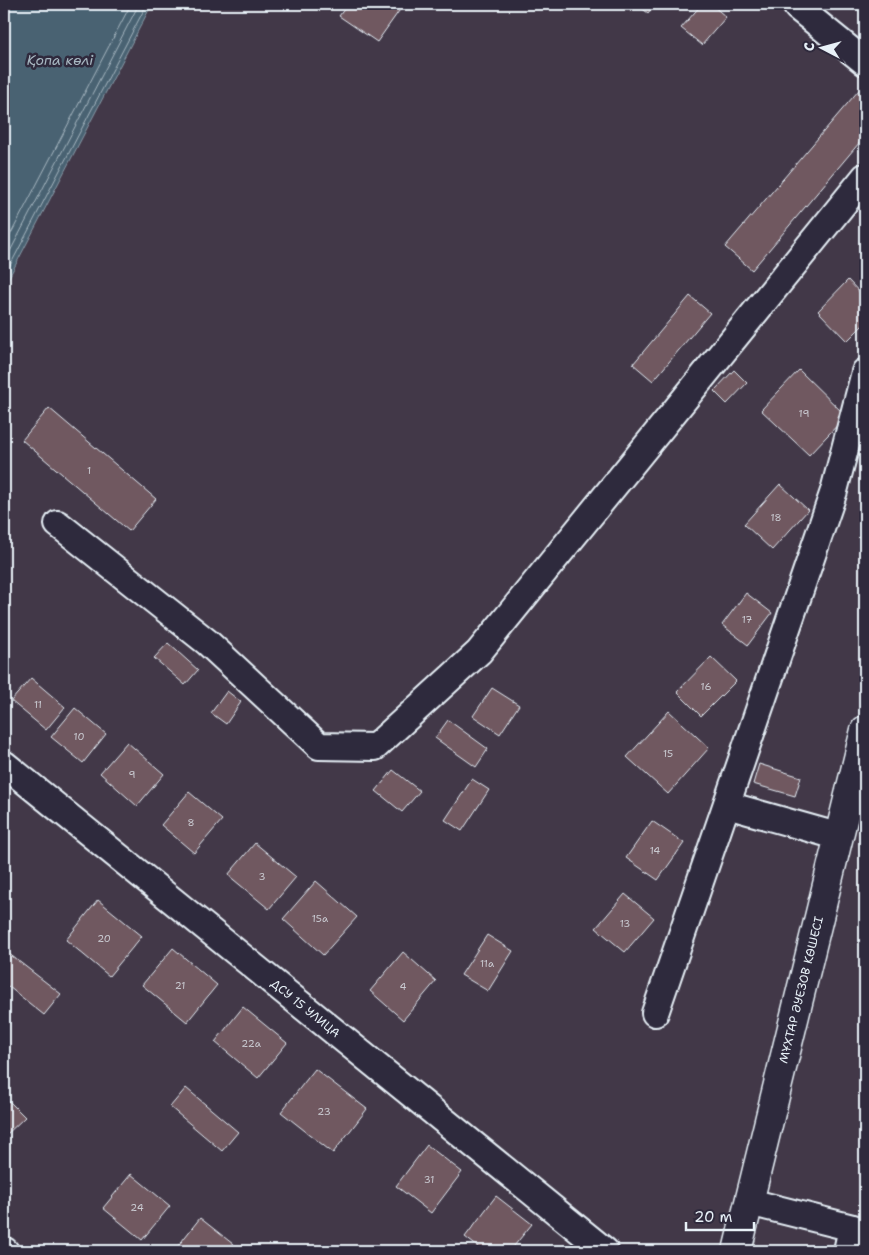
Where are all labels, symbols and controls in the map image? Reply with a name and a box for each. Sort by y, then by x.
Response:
north arrow [796,22,846,72]
text: С [800,41,818,52]
water label: Қопа көлі [27,51,94,69]
house number: 19 [799,407,809,420]
house number: 1 [87,464,91,477]
house number: 18 [770,511,782,524]
house number: 17 [742,613,752,626]
house number: 16 [701,680,711,693]
house number: 11 [34,698,42,711]
house number: 10 [74,730,84,743]
house number: 15 [663,747,673,760]
house number: 9 [129,768,136,781]
house number: 8 [188,816,195,829]
house number: 14 [650,844,660,857]
house number: 3 [259,870,266,883]
house number: 15а [312,912,329,925]
street label: МҰХТАР ӘУЕЗОВ КӨШЕСІ [775,914,827,1065]
house number: 13 [620,917,630,930]
house number: 20 [97,932,111,945]
house number: 11а [480,957,495,970]
street label: ДСУ 15 УЛИЦА [268,975,344,1041]
house number: 21 [175,979,185,992]
house number: 4 [400,980,407,993]
house number: 22а [241,1037,262,1050]
house number: 23 [317,1105,331,1118]
house number: 31 [424,1173,434,1186]
scale bar [686,1200,754,1232]
house number: 24 [130,1201,144,1214]
text: 20 m [694,1207,733,1227]

